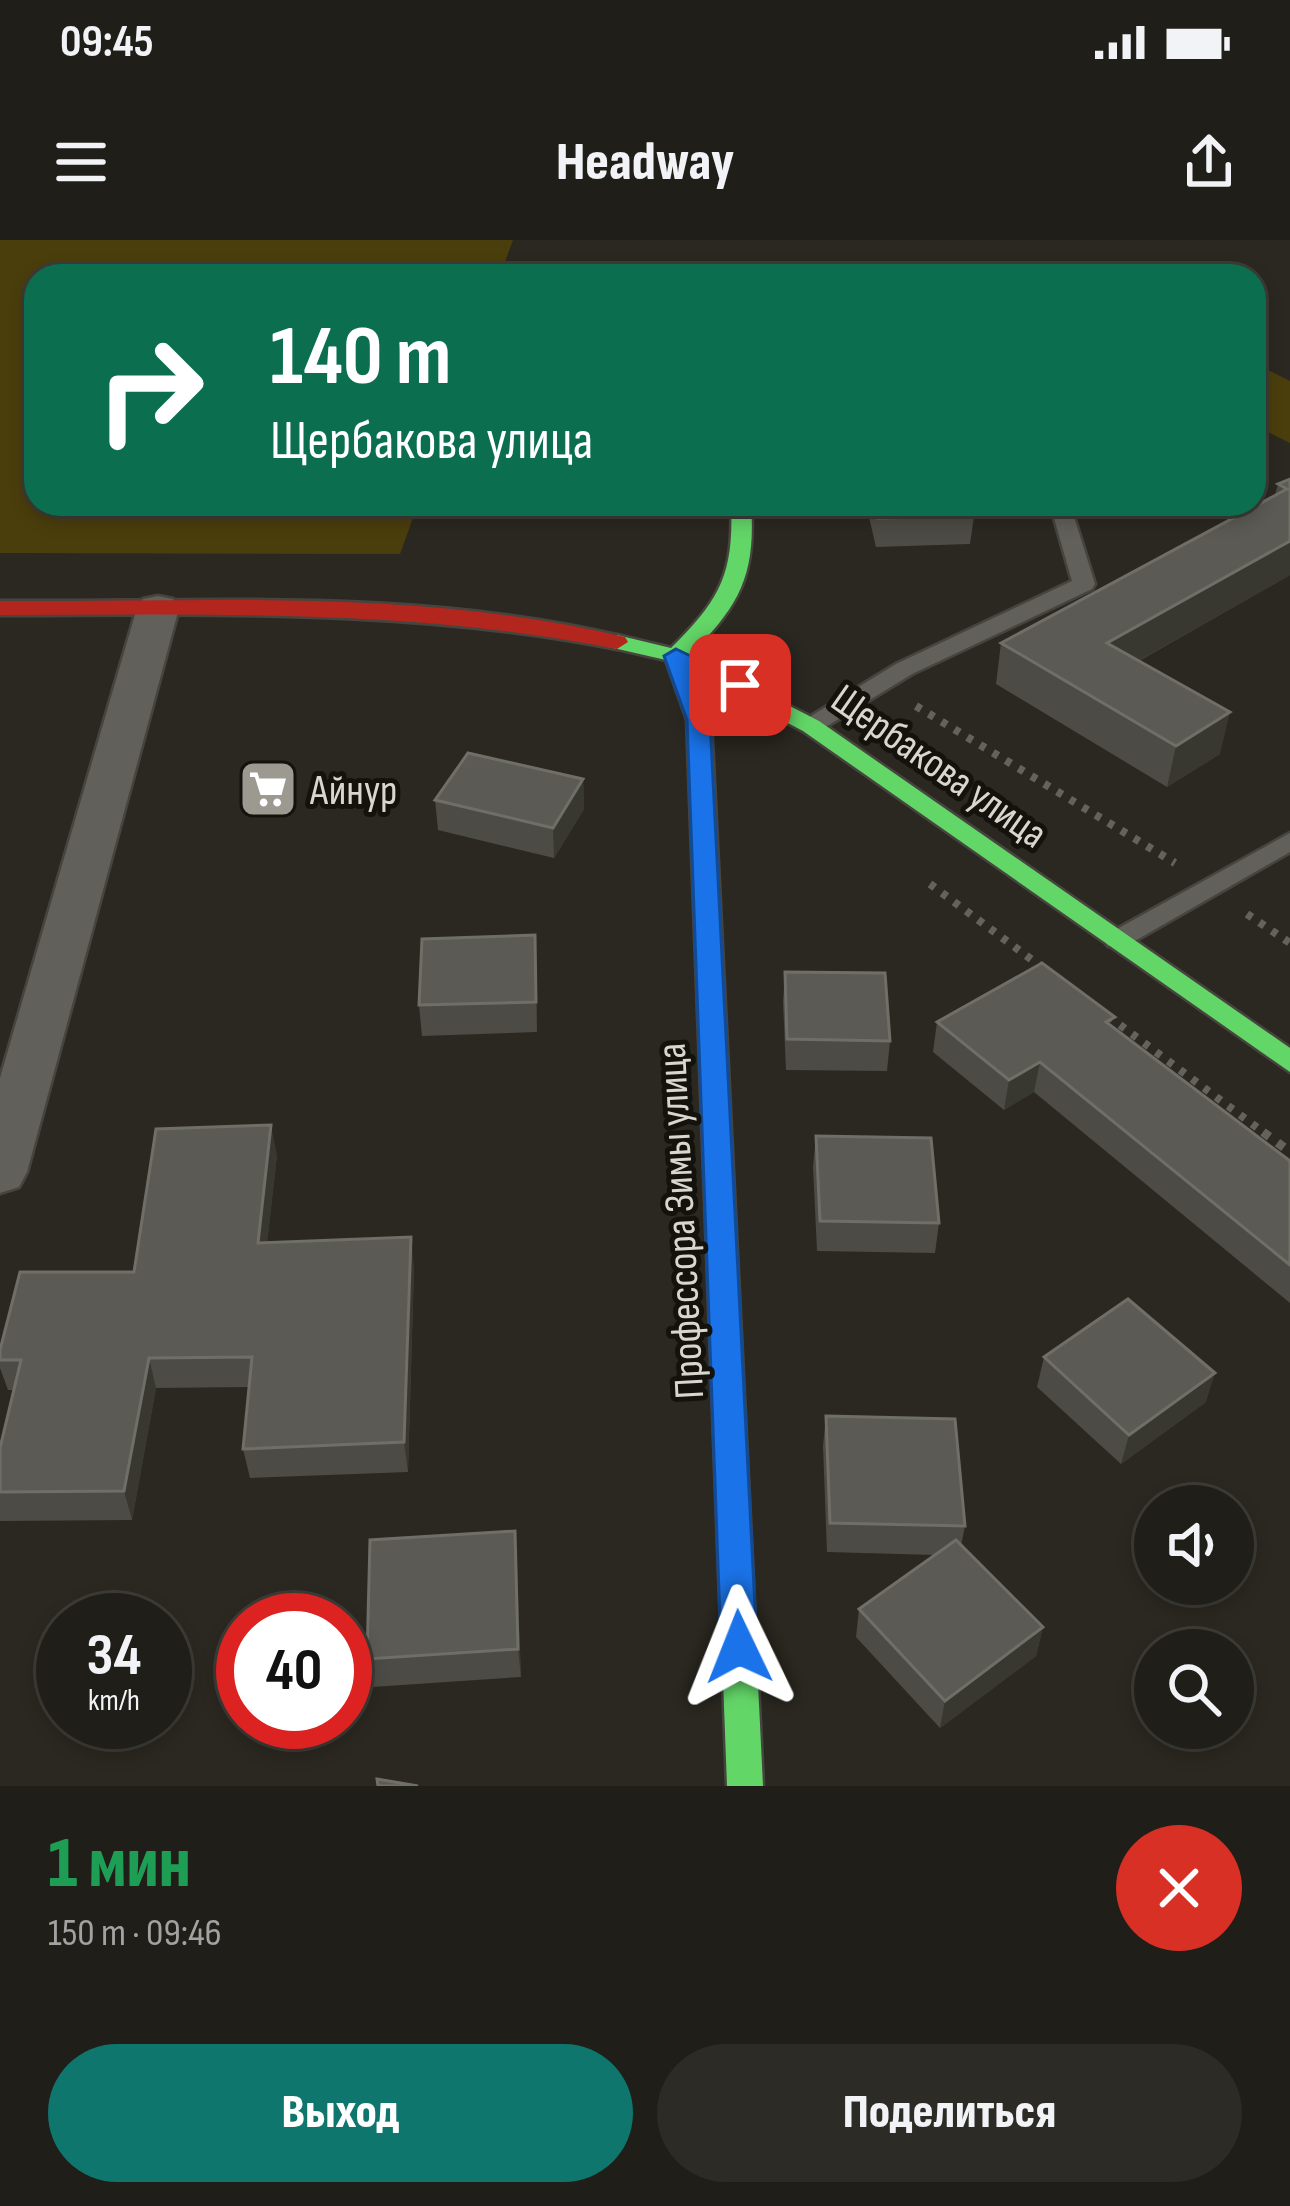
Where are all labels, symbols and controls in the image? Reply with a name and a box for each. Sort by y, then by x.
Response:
text: 09:45 [60,15,154,70]
icon: menu [48,129,114,195]
icon: share [1176,129,1242,195]
text: Headway [556,130,734,195]
text: 140 m [270,307,451,408]
icon: right [72,312,228,468]
text: Щербакова улица [270,409,593,474]
pin [689,634,791,736]
icon: arrive [707,652,773,718]
street label: Щербакова улица [821,674,1056,860]
supermarket icon: Айнур [237,758,299,820]
place label: Айнур [309,766,398,817]
street label: Профессора Зимы улица [647,1042,716,1400]
map controls [1134,1485,1254,1749]
button: sound [1134,1485,1254,1605]
position arrow [676,1584,802,1710]
speed limit sign: 40 [216,1593,372,1749]
text: 34 [87,1620,141,1692]
button: search [1134,1629,1254,1749]
text: km/h [88,1683,140,1719]
text: 1 мин [48,1821,191,1908]
button: close [1116,1825,1242,1951]
text: 150 m · 09:46 [48,1910,222,1957]
button: Выход [48,2044,633,2182]
button: Поделиться [657,2044,1242,2182]

